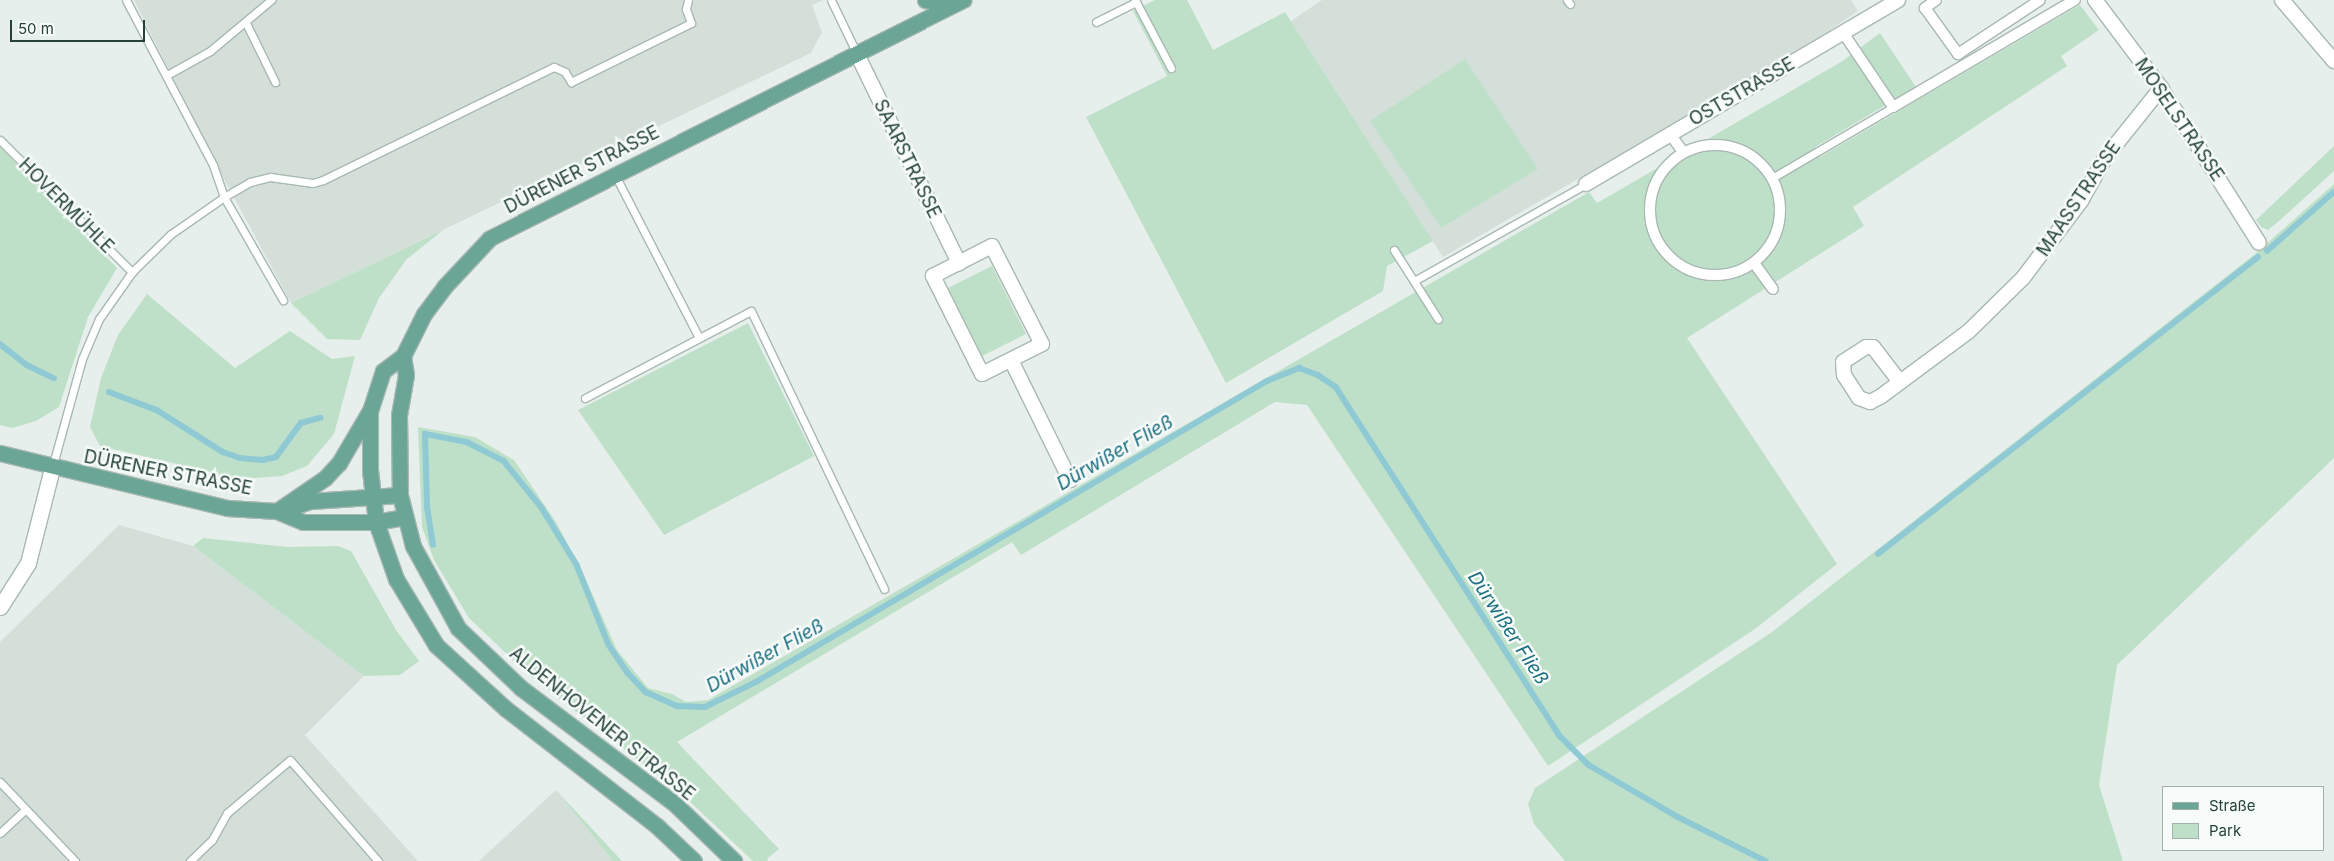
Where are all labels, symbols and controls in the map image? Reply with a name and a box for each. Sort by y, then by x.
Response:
scale bar [12,10,148,42]
text: 50 m [18,19,54,38]
street label: OSTSTRASSE [1685,53,1799,131]
street label: MOSELSTRASSE [2130,54,2228,186]
street label: SAARSTRASSE [869,96,945,222]
street label: DÜRENER STRASSE [501,122,663,218]
street label: MAASSTRASSE [2033,137,2125,261]
street label: HOVERMÜHLE [14,154,118,258]
water label: Dürwißer Fließ [1053,410,1177,496]
street label: DÜRENER STRASSE [82,446,254,500]
water label: Dürwißer Fließ [1463,567,1553,689]
water label: Dürwißer Fließ [702,614,828,698]
street label: ALDENHOVENER STRASSE [505,643,699,805]
legend [2162,786,2324,851]
text: Straße [2209,796,2256,815]
text: Park [2209,821,2241,840]

